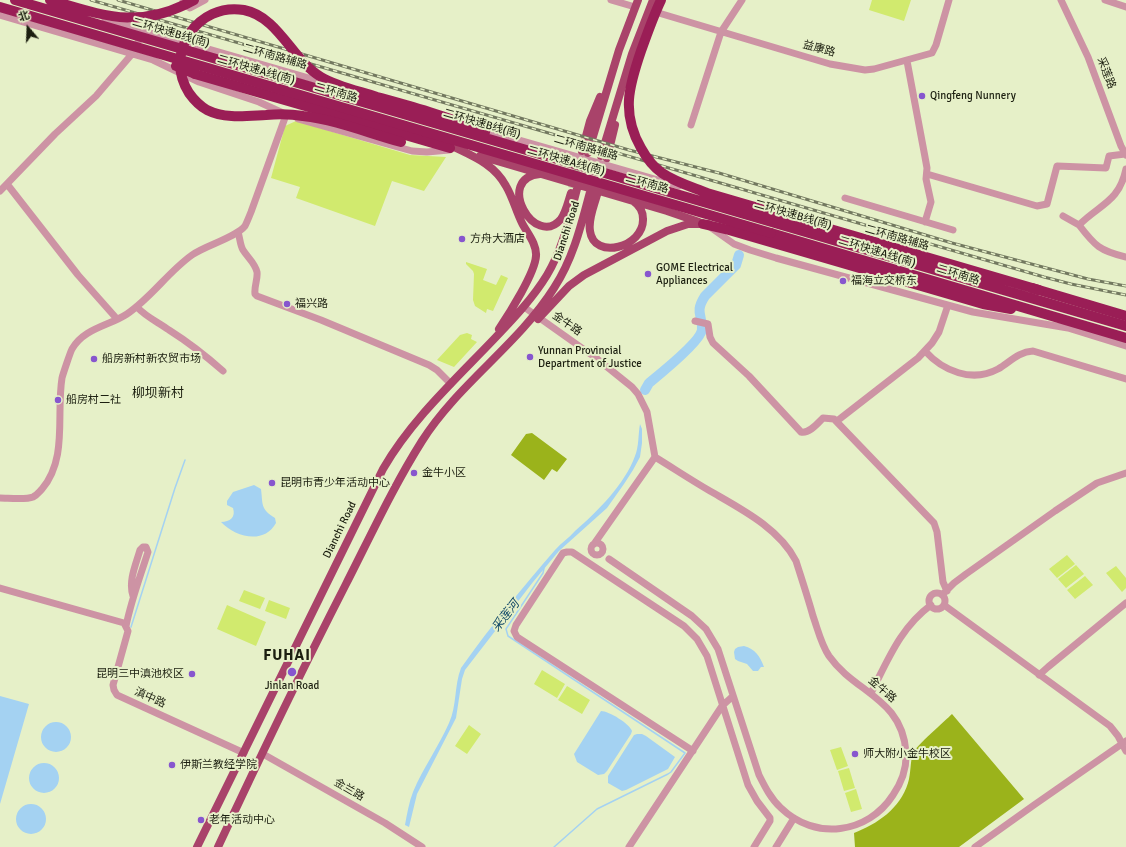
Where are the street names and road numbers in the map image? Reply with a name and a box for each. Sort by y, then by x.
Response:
street label: 二环快速B线(南) [131,16,211,50]
street label: 益康路 [801,38,837,60]
street label: 二环南路辅路 [241,42,309,72]
street label: 二环快速A线(南) [216,53,296,87]
street label: 采莲路 [1094,55,1118,91]
street label: 二环南路 [313,81,359,105]
street label: 二环快速B线(南) [442,107,522,141]
street label: 二环南路辅路 [552,133,620,163]
street label: 二环快速A线(南) [526,144,606,178]
street label: 二环南路 [624,172,670,196]
street label: 二环快速B线(南) [753,198,833,232]
street label: Dianchi Road [551,200,583,262]
street label: 二环南路辅路 [863,223,931,253]
street label: 二环快速A线(南) [837,234,917,270]
street label: 二环南路 [935,262,981,288]
street label: 金牛路 [550,309,584,339]
street label: Dianchi Road [321,499,359,561]
street label: 金牛路 [865,674,899,706]
street label: 滇中路 [132,685,168,711]
street label: 金兰路 [331,776,367,804]

